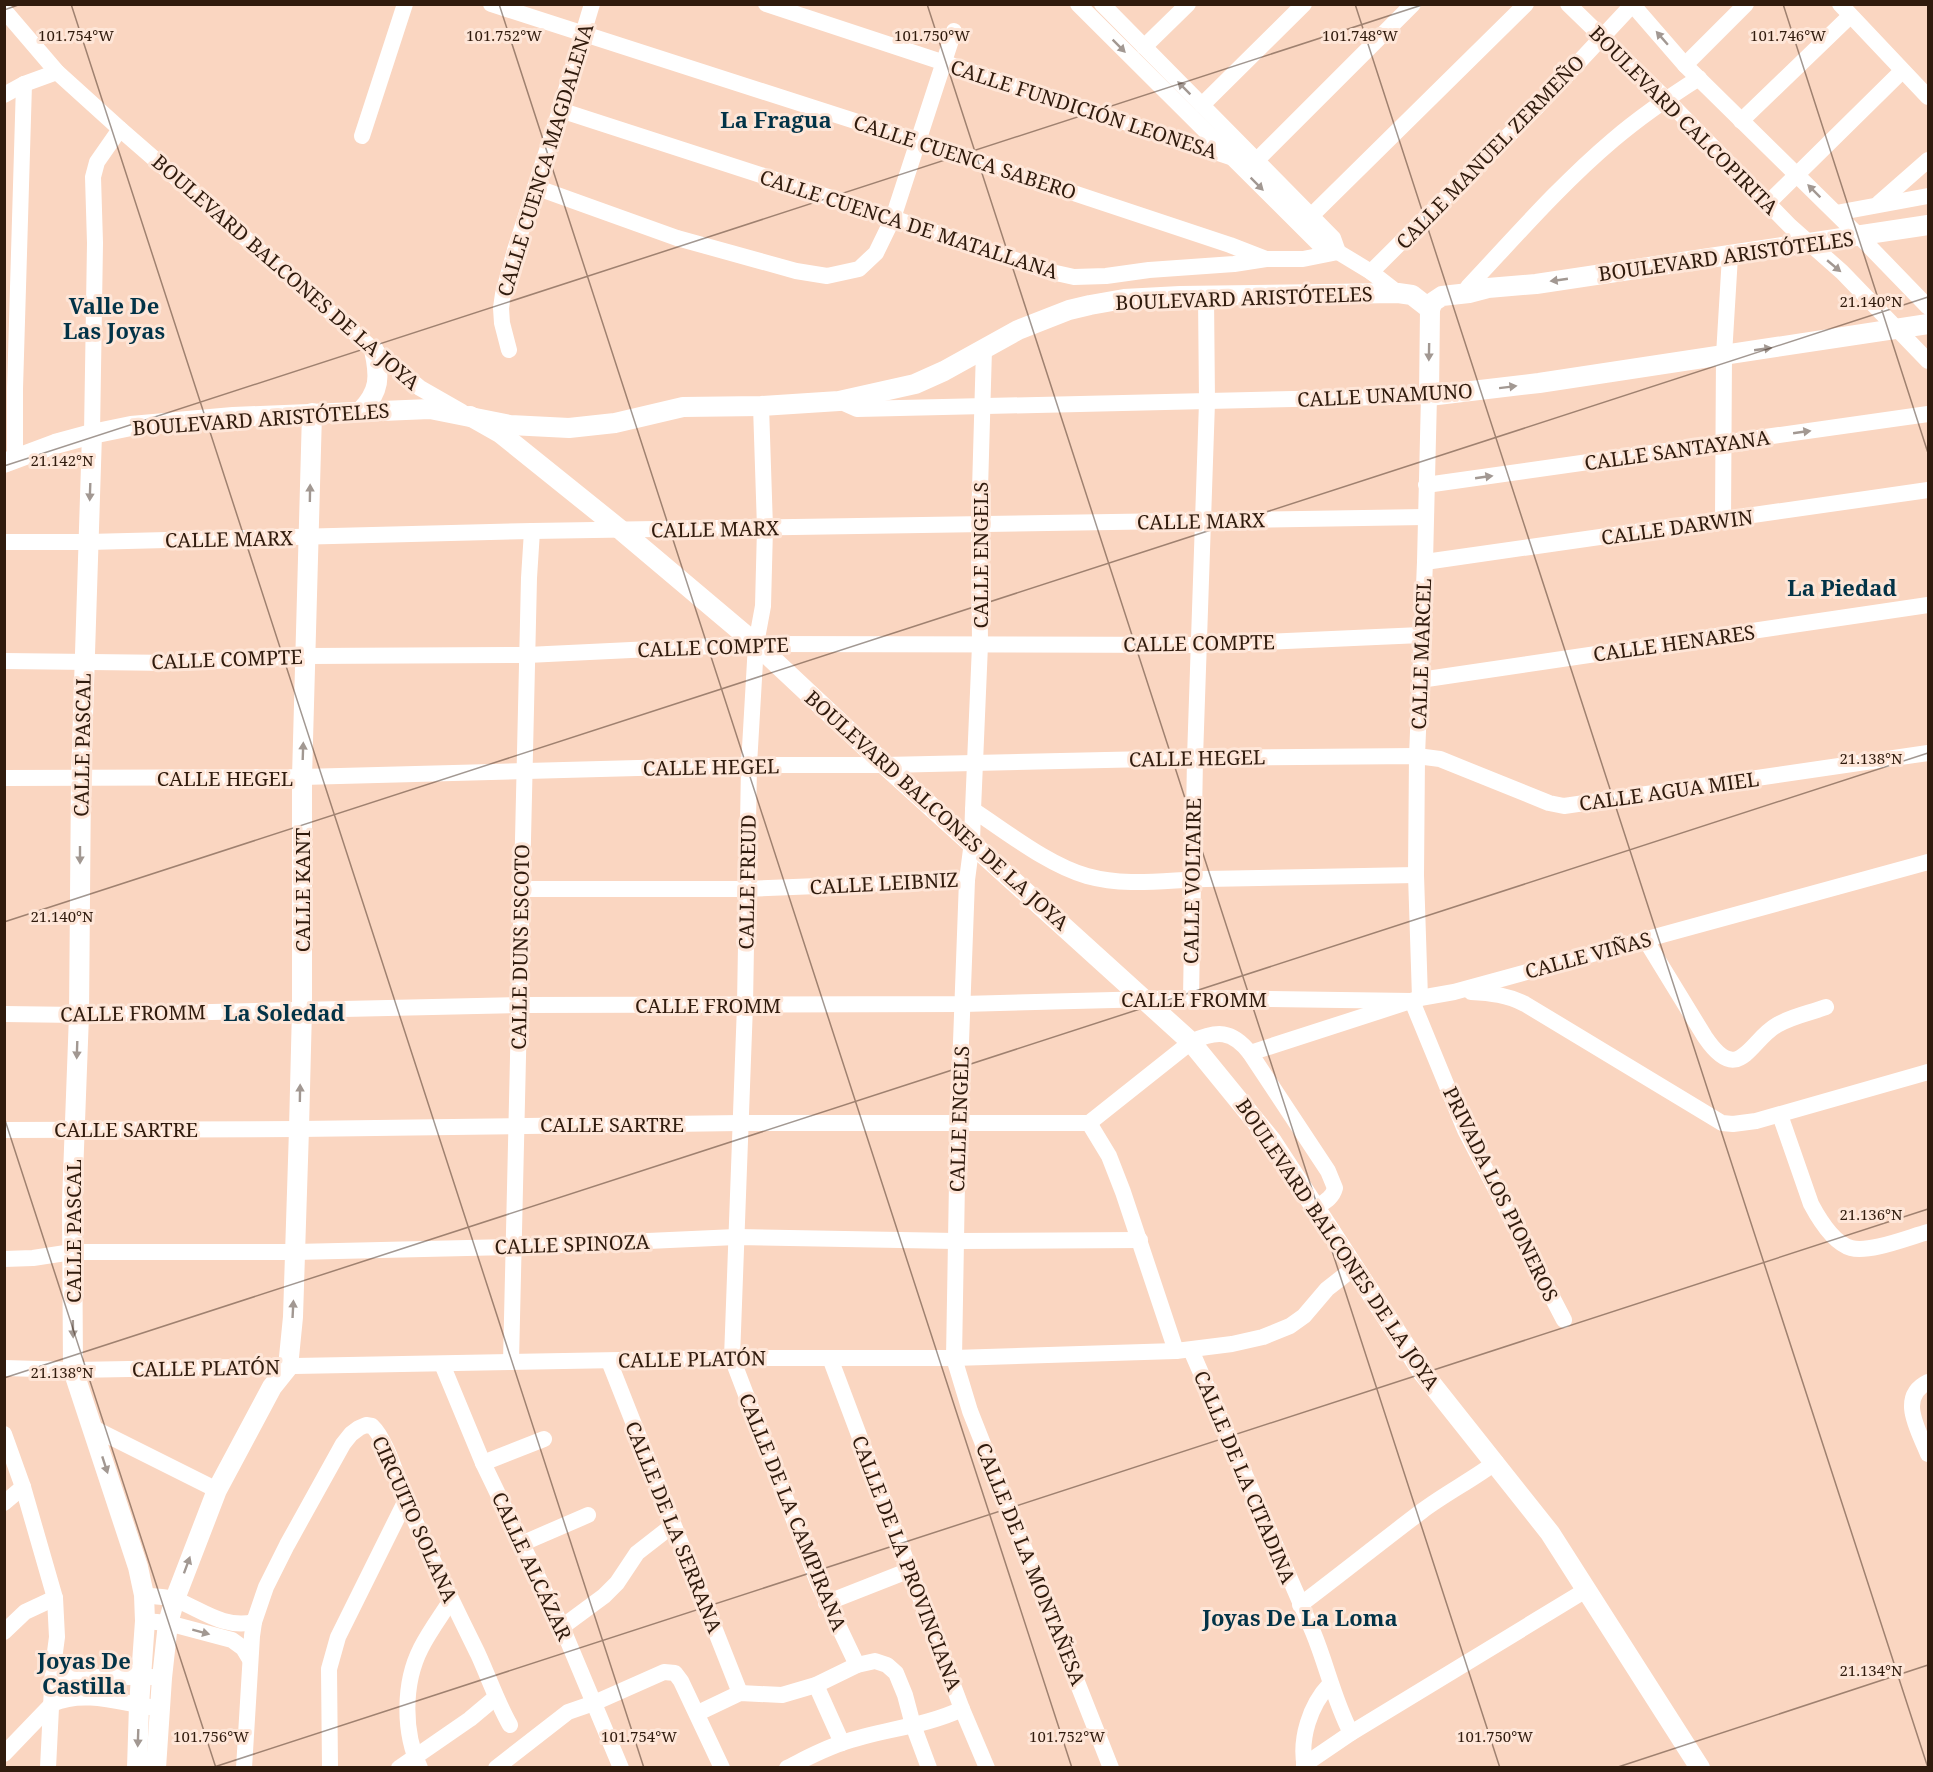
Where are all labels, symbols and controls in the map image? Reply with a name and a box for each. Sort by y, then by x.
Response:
street label: CALLE CUENCA MAGDALENA [491,19,600,300]
street label: BOULEVARD CALCOPIRITA [1584,20,1785,221]
text: 101.754°W [38,25,114,45]
text: 101.752°W [466,25,542,45]
text: 101.750°W [894,25,970,45]
text: 101.748°W [1322,25,1398,45]
text: 101.746°W [1750,25,1826,45]
one-way arrow [1655,30,1668,46]
one-way arrow [1112,38,1126,53]
street label: CALLE MANUEL ZERMEÑO [1390,49,1590,255]
street label: CALLE FUNDICIÓN LEONESA [947,53,1222,165]
one-way arrow [1178,81,1192,95]
district label: La Fragua [720,104,832,134]
street label: CALLE CUENCA SABERO [850,108,1080,206]
street label: BOULEVARD BALCONES DE LA JOYA [146,148,426,396]
street label: CALLE CUENCA DE MATALLANA [756,163,1063,285]
one-way arrow [1250,176,1264,191]
one-way arrow [1806,184,1821,198]
street label: BOULEVARD ARISTÓTELES [1597,225,1855,287]
one-way arrow [1826,259,1842,272]
one-way arrow [1549,276,1568,285]
street label: BOULEVARD ARISTÓTELES [1115,280,1373,316]
district label: Valle De Las Joyas [63,290,165,345]
text: 21.140°N [1839,291,1903,311]
one-way arrow [1424,343,1434,362]
one-way arrow [1753,345,1772,354]
street label: CALLE UNAMUNO [1296,377,1474,413]
one-way arrow [1498,382,1517,392]
street label: BOULEVARD ARISTÓTELES [132,397,390,441]
street label: CALLE SANTAYANA [1582,423,1772,476]
one-way arrow [1792,427,1811,436]
text: 21.142°N [30,450,94,470]
one-way arrow [1475,472,1494,481]
street label: CALLE ENGELS [967,482,994,628]
one-way arrow [85,483,95,502]
one-way arrow [305,483,315,502]
street label: CALLE DARWIN [1599,503,1755,551]
street label: CALLE MARX [1137,506,1266,536]
street label: CALLE MARX [651,514,780,544]
street label: CALLE MARX [165,524,294,554]
district label: La Piedad [1787,572,1897,602]
street label: CALLE MARCEL [1405,578,1437,730]
street label: CALLE HENARES [1591,618,1757,668]
street label: CALLE COMPTE [1123,628,1275,658]
street label: CALLE COMPTE [637,631,789,663]
street label: CALLE COMPTE [151,643,303,675]
street label: CALLE PASCAL [67,673,97,817]
street label: BOULEVARD BALCONES DE LA JOYA [799,684,1075,937]
one-way arrow [299,741,308,760]
street label: CALLE HEGEL [1129,743,1265,773]
text: 21.138°N [1839,748,1903,768]
street label: CALLE HEGEL [643,752,779,782]
street label: CALLE HEGEL [157,765,293,792]
street label: CALLE AGUA MIEL [1577,765,1761,817]
street label: CALLE VOLTAIRE [1177,798,1207,964]
street label: CALLE FREUD [732,814,762,950]
street label: CALLE KANT [289,828,316,952]
street label: CALLE DUNS ESCOTO [505,844,535,1050]
one-way arrow [75,846,85,865]
street label: CALLE LEIBNIZ [809,866,959,900]
text: 21.140°N [30,906,94,926]
street label: CALLE VIÑAS [1522,925,1654,985]
street label: CALLE FROMM [1121,986,1267,1013]
street label: CALLE FROMM [635,992,781,1019]
district label: La Soledad [223,997,345,1027]
street label: CALLE FROMM [60,998,206,1028]
one-way arrow [73,1041,82,1060]
street label: CALLE ENGELS [943,1045,975,1193]
street label: PRIVADA LOS PIONEROS [1437,1082,1565,1306]
one-way arrow [295,1083,304,1102]
street label: BOULEVARD BALCONES DE LA JOYA [1230,1093,1447,1396]
street label: CALLE SARTRE [540,1111,684,1138]
street label: CALLE SARTRE [54,1116,198,1143]
street label: CALLE PASCAL [60,1159,87,1303]
text: 21.136°N [1839,1204,1903,1224]
street label: CALLE SPINOZA [494,1228,651,1260]
one-way arrow [289,1299,298,1318]
one-way arrow [68,1319,78,1338]
street label: CALLE PLATÓN [618,1344,766,1374]
street label: CALLE PLATÓN [132,1353,280,1383]
text: 21.138°N [30,1362,94,1382]
street label: CALLE DE LA CITADINA [1188,1366,1303,1588]
street label: CALLE DE LA CAMPIRANA [733,1389,853,1636]
street label: CALLE DE LA SERRANA [619,1417,729,1638]
street label: CIRCUITO SOLANA [366,1431,464,1607]
street label: CALLE DE LA PROVINCIANA [846,1432,969,1695]
street label: CALLE DE LA MONTAÑESA [970,1439,1092,1690]
one-way arrow [101,1456,110,1474]
street label: CALLE ALCÁZAR [486,1487,579,1645]
one-way arrow [182,1556,192,1574]
district label: Joyas De La Loma [1201,1602,1398,1632]
one-way arrow [192,1628,210,1637]
district label: Joyas De Castilla [36,1645,131,1700]
text: 21.134°N [1839,1660,1903,1680]
text: 101.756°W [173,1726,249,1746]
text: 101.754°W [601,1726,677,1746]
text: 101.752°W [1029,1726,1105,1746]
text: 101.750°W [1457,1726,1533,1746]
one-way arrow [133,1729,142,1748]

